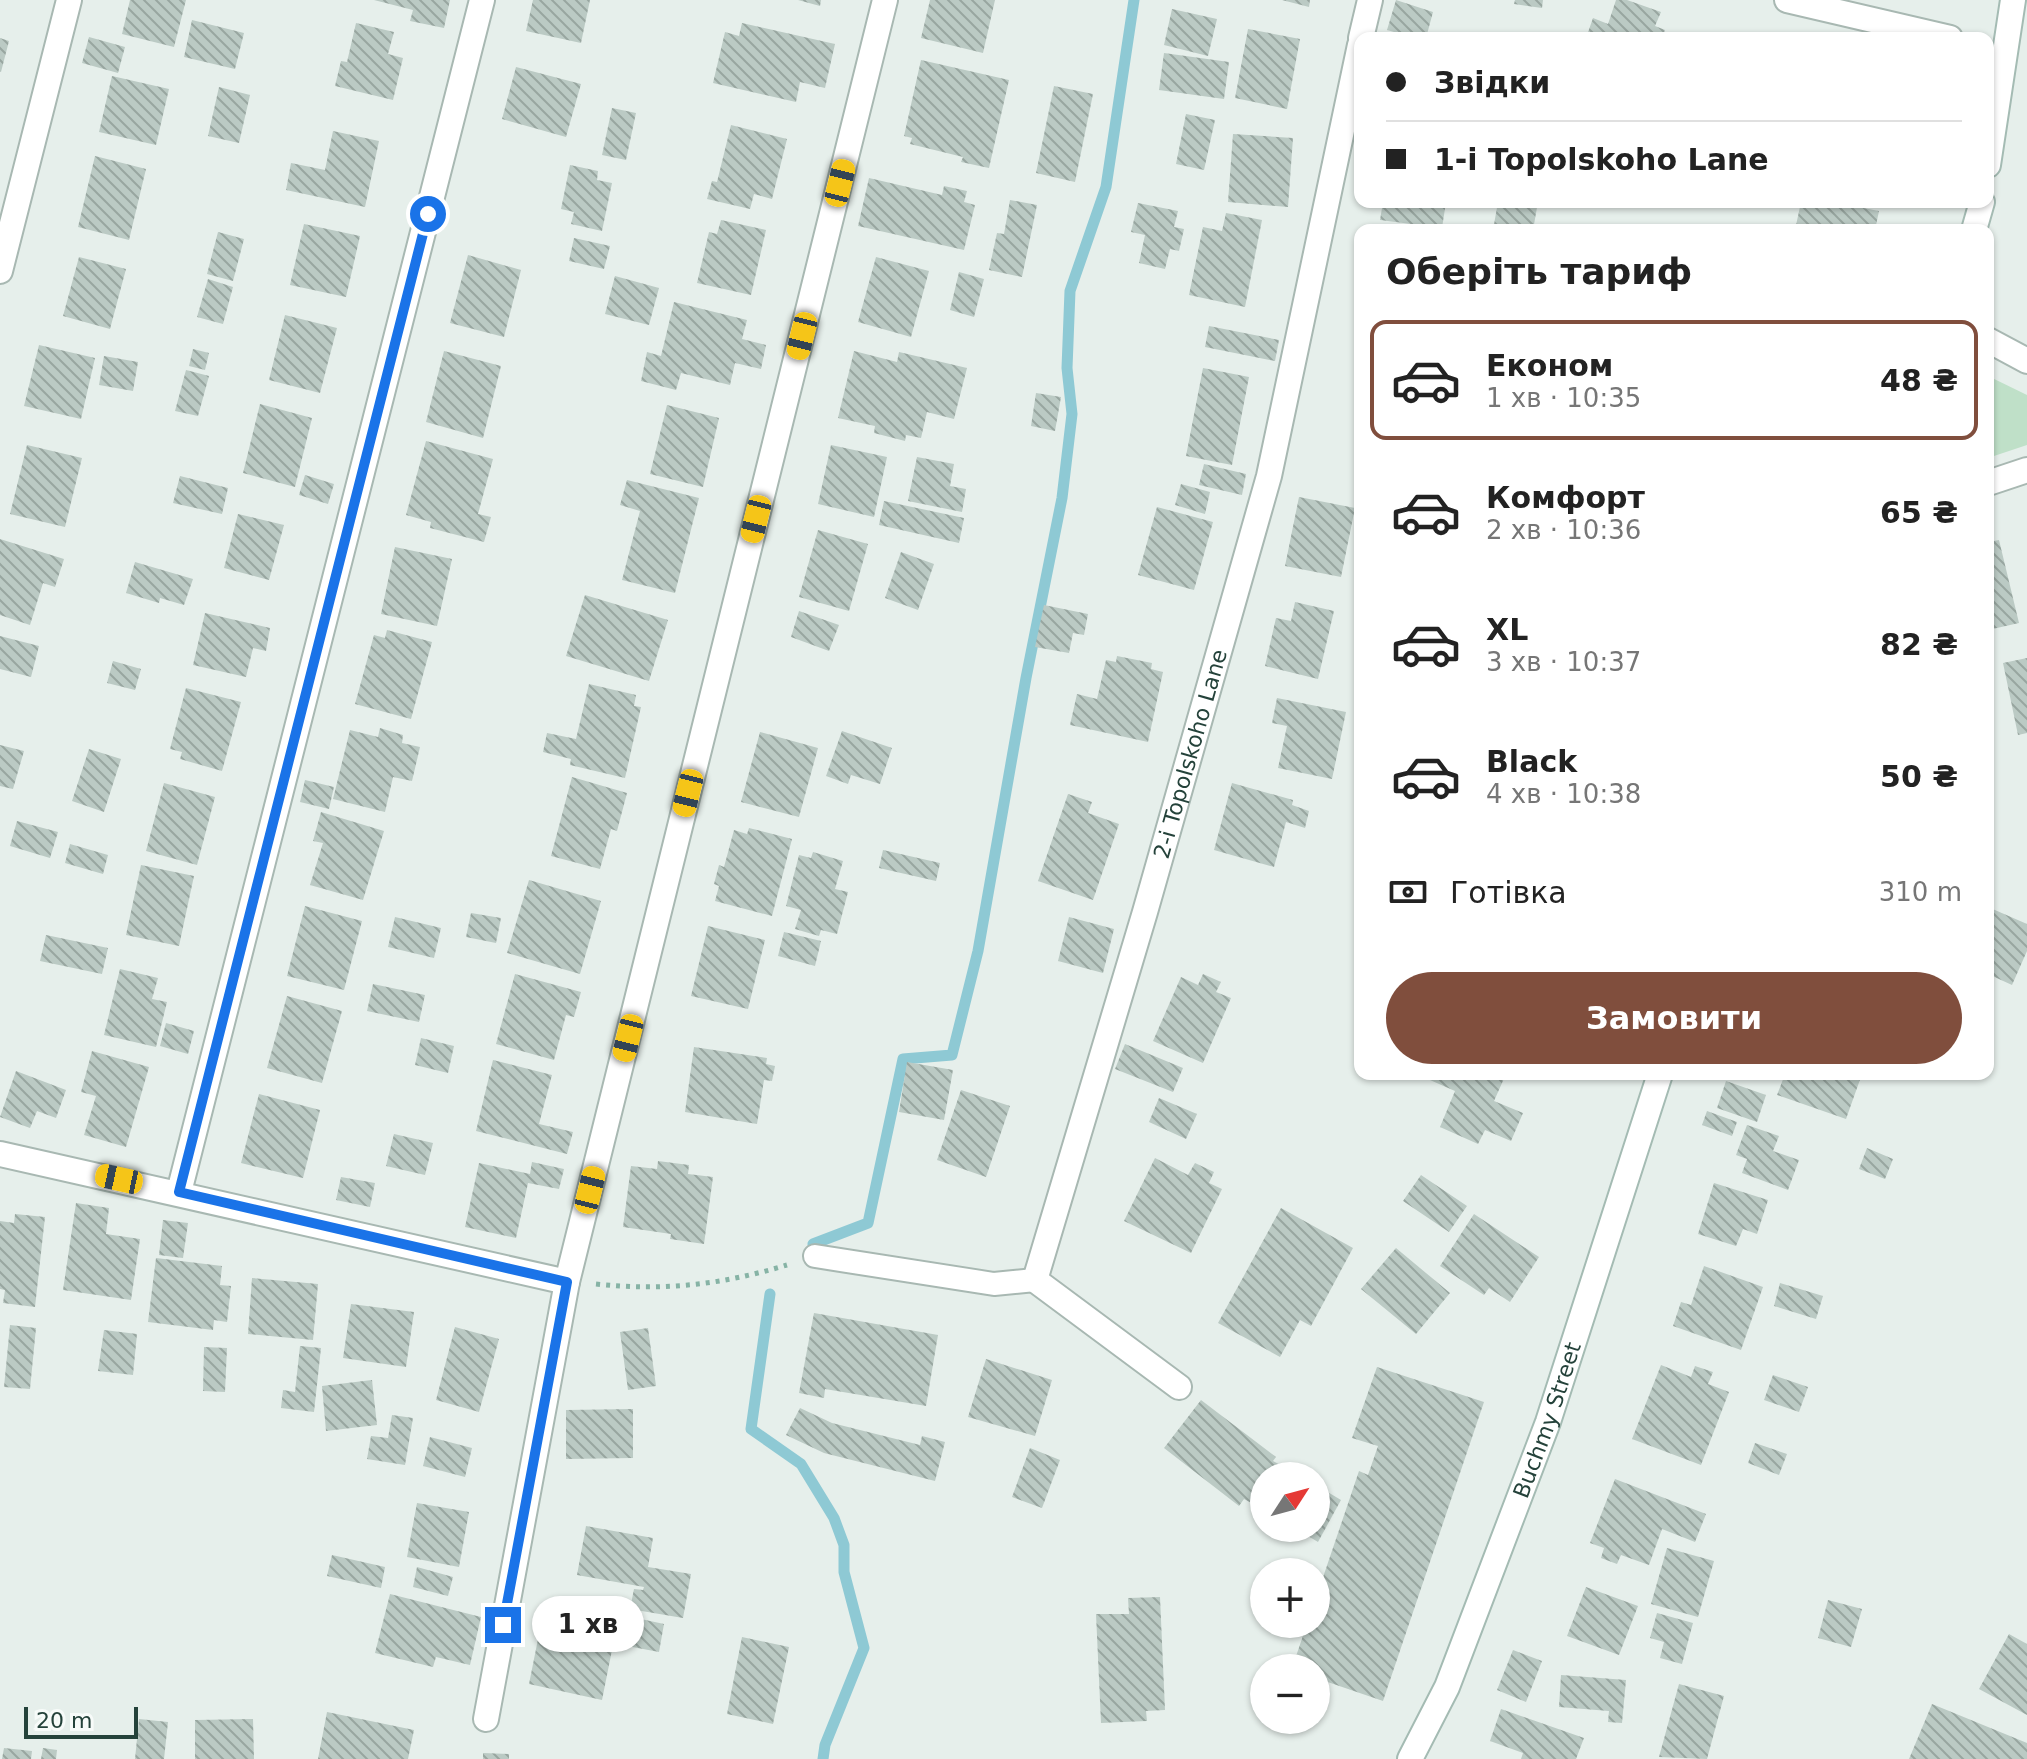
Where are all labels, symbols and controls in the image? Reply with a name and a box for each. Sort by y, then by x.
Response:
text: Звідки [1434,65,1550,100]
text: 1-i Topolskoho Lane [1434,142,1769,177]
car [823,157,857,209]
route start [410,196,446,232]
text: Оберіть тариф [1386,251,1692,292]
car [785,310,819,362]
icon: car [1390,344,1462,416]
text: Економ [1486,348,1613,383]
text: 48 ₴ [1880,363,1958,398]
text: 1 хв · 10:35 [1486,383,1641,413]
icon: car [1390,476,1462,548]
text: Комфорт [1486,480,1645,515]
car [739,493,773,545]
text: 65 ₴ [1880,495,1958,530]
text: 2 хв · 10:36 [1486,515,1641,545]
icon: car [1390,608,1462,680]
text: XL [1486,612,1528,647]
text: 82 ₴ [1880,627,1958,662]
street label: 2-i Topolskoho Lane [1148,646,1232,861]
text: 3 хв · 10:37 [1486,647,1641,677]
icon: car [1390,740,1462,812]
text: Black [1486,744,1577,779]
text: 50 ₴ [1880,759,1958,794]
car [671,767,705,819]
text: 4 хв · 10:38 [1486,779,1641,809]
icon: cash [1386,870,1430,914]
text: Готівка [1450,875,1567,910]
text: 310 m [1879,877,1962,907]
button: Замовити [1386,972,1962,1064]
car [611,1012,645,1064]
car [93,1162,145,1196]
car [573,1164,607,1216]
street label: Buchmy Street [1508,1339,1585,1501]
north arrow [1250,1462,1330,1542]
map controls [1250,1462,1330,1734]
button: + [1250,1558,1330,1638]
callout: 1 хв [531,1597,643,1653]
route end [485,1607,521,1643]
text: 1 хв [558,1609,618,1639]
button: − [1250,1654,1330,1734]
scale bar [24,1703,138,1739]
text: 20 m [36,1708,92,1733]

